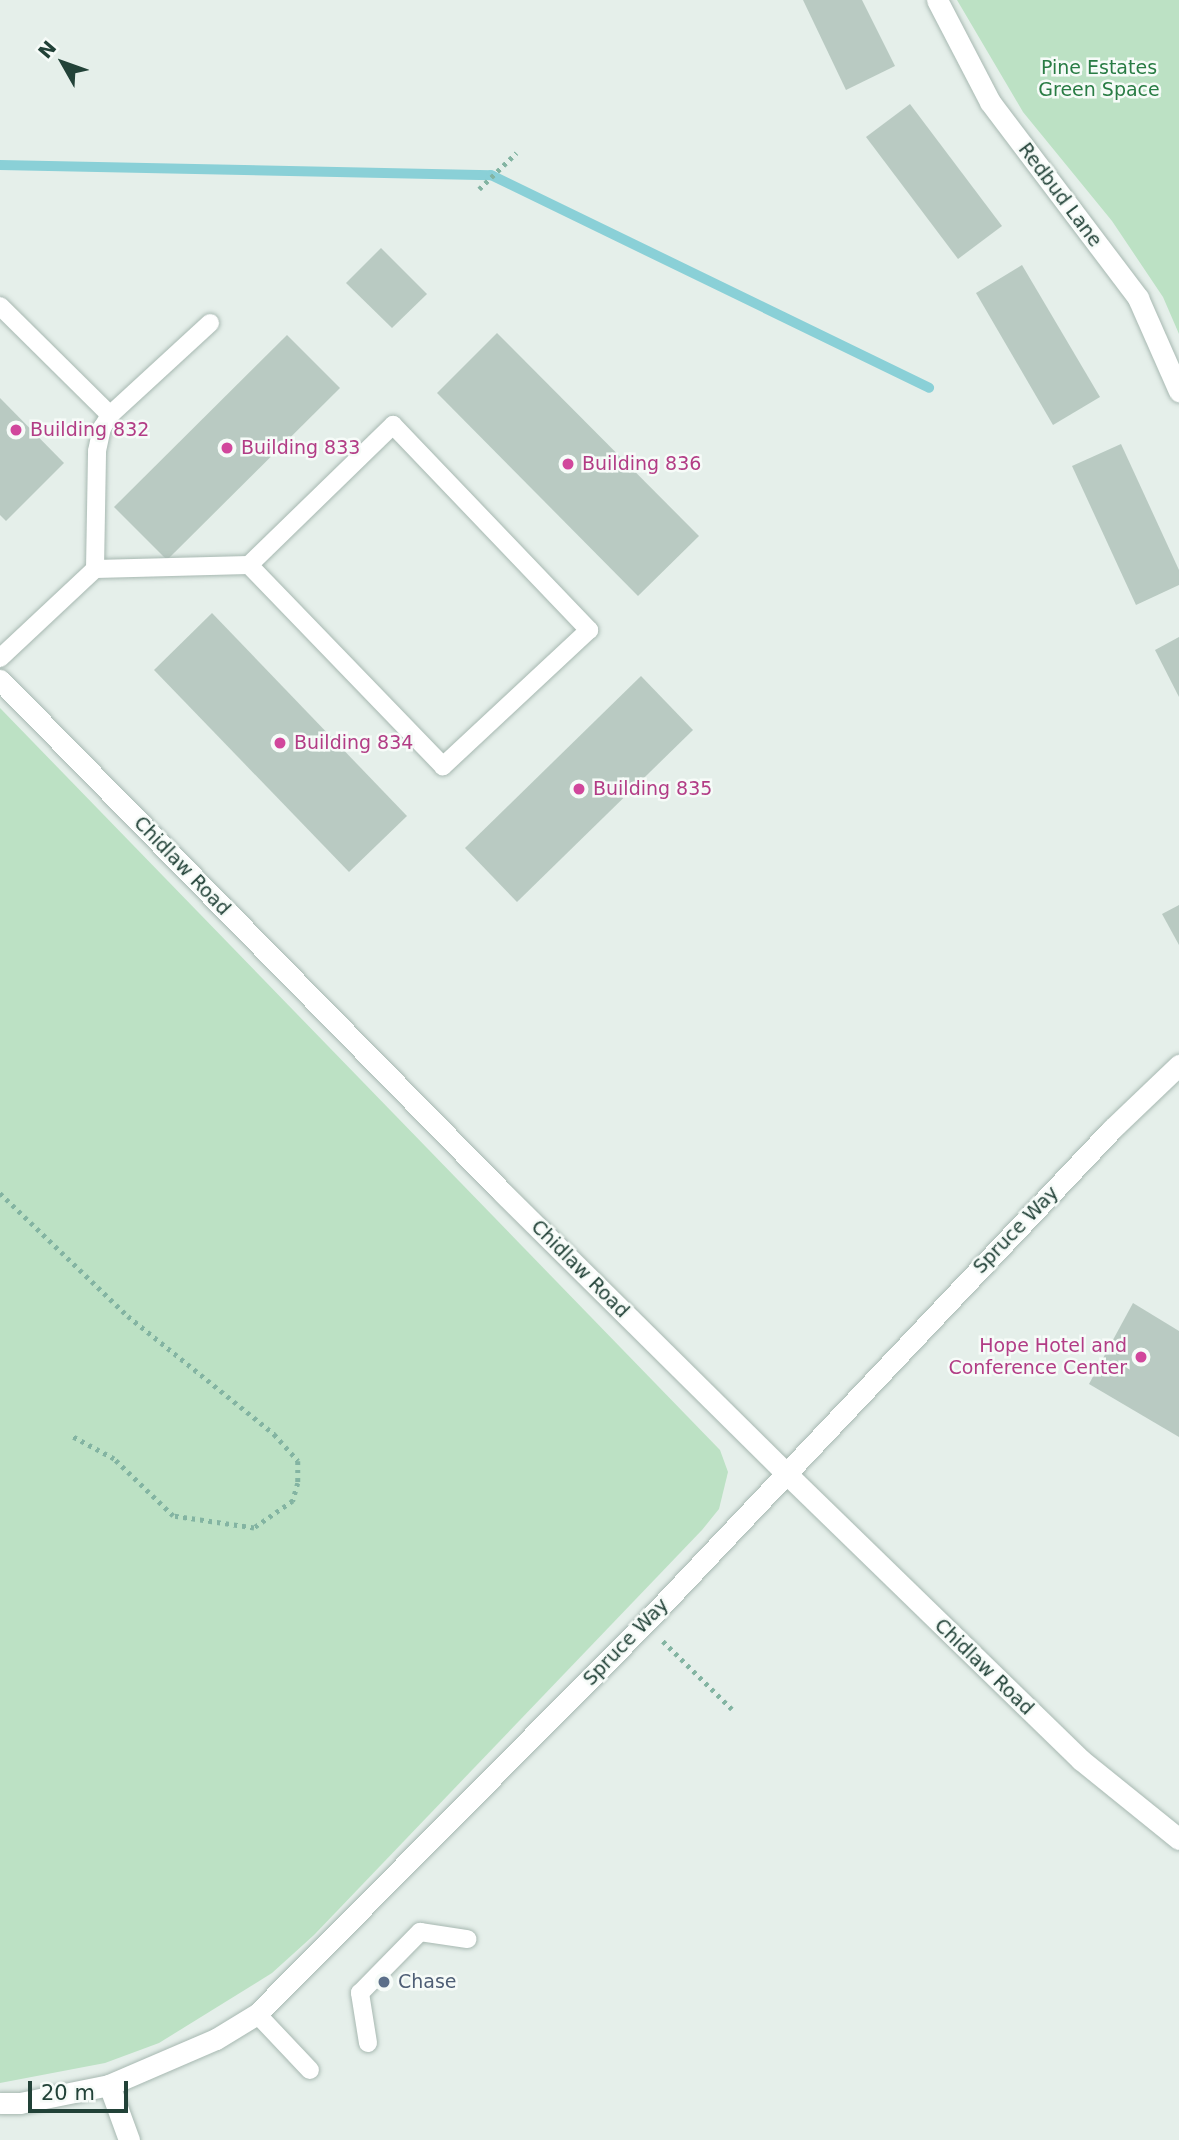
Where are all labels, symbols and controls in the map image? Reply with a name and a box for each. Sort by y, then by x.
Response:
north arrow [28,28,98,98]
text: N [33,36,60,63]
park label: Pine Estates Green Space [1038,57,1160,101]
street label: Redbud Lane [1014,139,1106,251]
place label: Building 832 [30,419,149,441]
marker: Building 832 [8,422,24,438]
place label: Building 833 [241,437,360,459]
marker: Building 833 [219,440,235,456]
place label: Building 836 [582,453,701,475]
marker: Building 836 [560,456,576,472]
place label: Building 834 [294,732,413,754]
marker: Building 834 [272,735,288,751]
place label: Building 835 [593,778,712,800]
marker: Building 835 [571,781,587,797]
street label: Chidlaw Road [129,812,235,920]
street label: Spruce Way [969,1182,1063,1278]
street label: Chidlaw Road [526,1215,634,1323]
place label: Hope Hotel and Conference Center [948,1335,1127,1379]
marker: Hope Hotel and Conference Center [1133,1349,1149,1365]
street label: Spruce Way [579,1594,673,1690]
street label: Chidlaw Road [930,1614,1038,1720]
place label: Chase [398,1971,457,1993]
marker: Chase [376,1974,392,1990]
scale bar [32,2066,131,2110]
text: 20 m [41,2081,95,2105]

